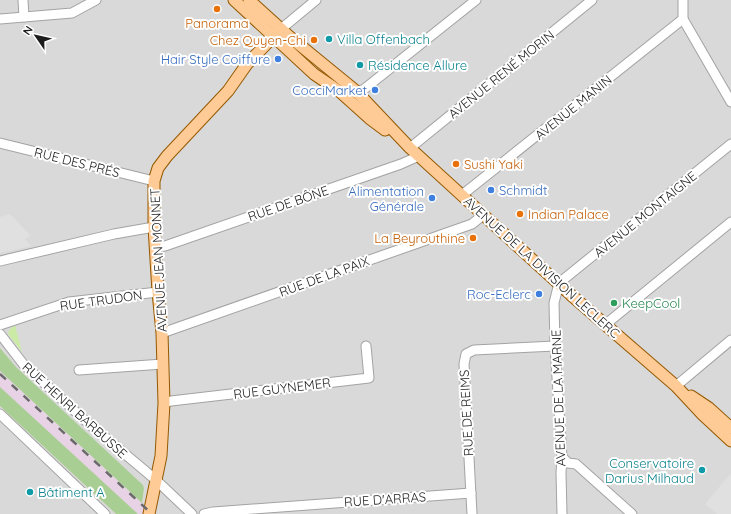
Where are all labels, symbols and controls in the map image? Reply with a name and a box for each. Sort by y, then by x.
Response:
marker: Panorama [212,4,222,14]
place label: Panorama [185,15,249,31]
north arrow [16,16,56,56]
text: N [20,23,36,38]
street label: AVENUE RENÉ MORIN [445,26,557,122]
place label: Villa Offenbach [337,31,430,47]
place label: Chez Quyen-Chi [210,32,306,48]
marker: Villa Offenbach [324,34,334,44]
marker: Chez Quyen-Chi [309,35,319,45]
place label: Hair Style Coiffure [161,51,270,67]
marker: Hair Style Coiffure [273,54,283,64]
place label: Résidence Allure [368,57,467,73]
marker: Résidence Allure [355,60,365,70]
street label: AVENUE MANIN [531,71,615,143]
place label: CocciMarket [292,82,367,98]
marker: CocciMarket [370,85,380,95]
street label: RUE DES PRÉS [33,144,121,180]
place label: Sushi Yaki [464,156,523,172]
marker: Sushi Yaki [451,159,461,169]
street label: AVENUE MONTAIGNE [590,168,700,260]
street label: RUE DE BÔNE [245,182,331,224]
place label: Schmidt [499,182,547,198]
place label: Alimentation Générale [348,183,424,214]
marker: Schmidt [486,185,496,195]
street label: AVENUE JEAN MONNET [146,188,170,332]
marker: Alimentation Générale [427,193,437,203]
street label: AVENUE DE LA DIVISION LECLERC [461,193,624,342]
place label: Indian Palace [528,206,609,222]
marker: Indian Palace [515,209,525,219]
place label: La Beyrouthine [374,230,465,246]
marker: La Beyrouthine [468,233,478,243]
street label: RUE DE LA PAIX [277,252,371,300]
street label: RUE TRUDON [59,286,143,314]
place label: Roc-Eclerc [467,286,531,302]
marker: Roc-Eclerc [534,289,544,299]
place label: KeepCool [622,295,680,311]
marker: KeepCool [609,298,619,308]
street label: AVENUE DE LA MARNE [548,329,568,467]
street label: RUE HENRI BARBUSSE [19,359,131,461]
street label: RUE DE REIMS [456,369,476,457]
street label: RUE GUYNEMER [232,374,332,402]
place label: Conservatoire Darius Milhaud [605,455,694,486]
marker: Conservatoire Darius Milhaud [697,465,707,475]
place label: Bâtiment A [38,484,105,500]
marker: Bâtiment A [25,487,35,497]
street label: RUE D'ARRAS [343,488,427,510]

